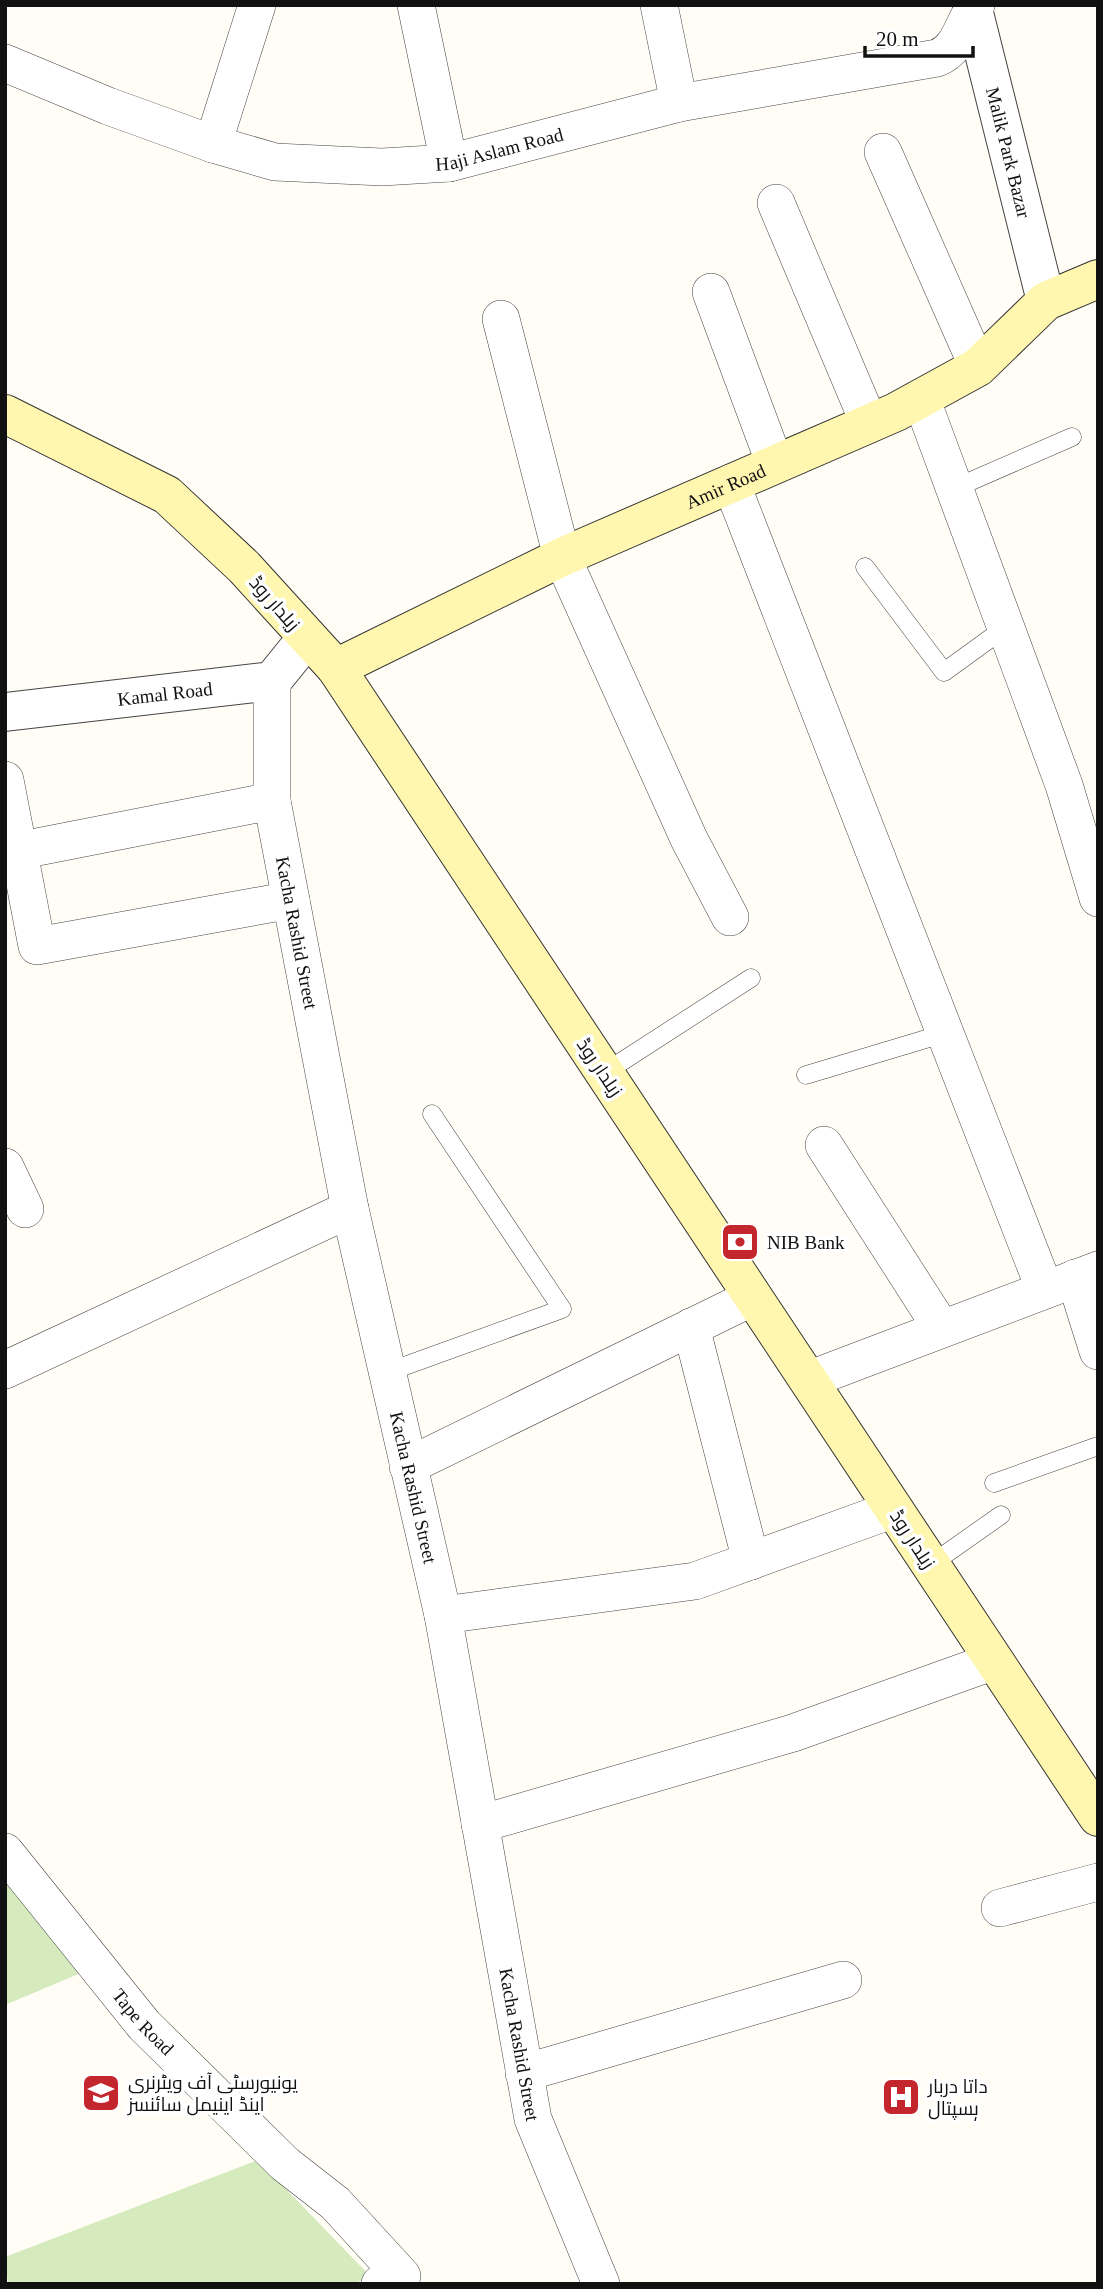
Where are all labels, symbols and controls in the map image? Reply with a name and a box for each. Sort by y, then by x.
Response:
scale bar [865,14,974,58]
text: 20 m [876,27,919,51]
street label: Malik Park Bazar [982,85,1035,221]
street label: Haji Aslam Road [435,124,566,175]
street label: Amir Road [683,460,769,513]
street label: زیلدار روڈ [244,572,304,636]
street label: Kamal Road [116,678,214,710]
street label: Kacha Rashid Street [272,855,322,1012]
street label: زیلدار روڈ [572,1034,627,1101]
bank icon: NIB Bank [719,1221,761,1263]
place label: NIB Bank [767,1232,845,1253]
street label: Kacha Rashid Street [386,1410,441,1566]
street label: زیلدار روڈ [885,1506,939,1573]
street label: Kacha Rashid Street [495,1966,543,2123]
street label: Tape Road [108,1985,178,2060]
school or university icon: یونیورسٹی آف ویٹرنری اینڈ اینیمل سائنسز [80,2072,122,2114]
place label: یونیورسٹی آف ویٹرنری اینڈ اینیمل سائنسز [127,2072,298,2116]
hospital icon: داتا دربار ہسپتال [880,2076,922,2118]
place label: داتا دربار ہسپتال [927,2076,988,2121]

